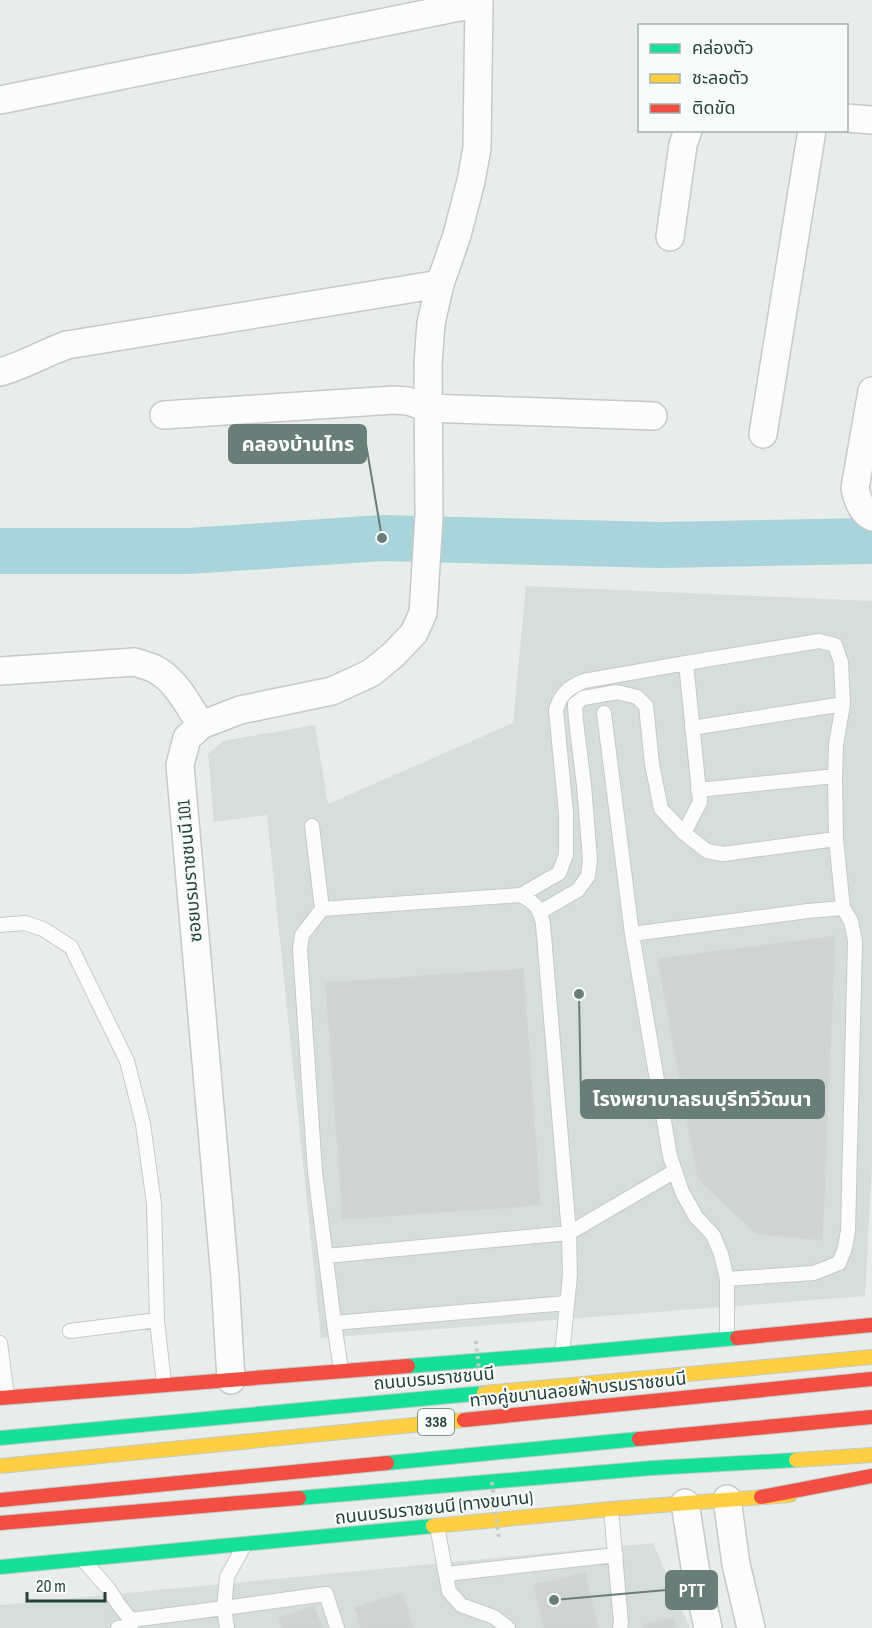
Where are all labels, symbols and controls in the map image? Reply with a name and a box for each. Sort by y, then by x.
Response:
legend [638,24,848,132]
text: คล่องตัว [692,38,754,59]
text: ชะลอตัว [692,68,749,89]
text: ติดขัด [692,98,735,119]
callout: คลองบ้านไทร [229,425,366,463]
text: คลองบ้านไทร [242,433,354,457]
street label: ซอยบรมราชชนนี 101 [173,798,207,943]
callout: โรงพยาบาลธนบุรีทวีวัฒนา [581,1080,824,1118]
text: โรงพยาบาลธนบุรีทวีวัฒนา [593,1088,811,1112]
street label: ถนนบรมราชชนนี [373,1363,495,1395]
street label: ทางคู่ขนานลอยฟ้าบรมราชชนนี [469,1368,687,1413]
road number: 338 [418,1409,454,1435]
street label: ถนนบรมราชชนนี (ทางขนาน) [334,1487,534,1529]
scale bar [27,1565,105,1603]
callout: PTT [666,1571,717,1609]
text: 20 m [36,1576,66,1597]
text: PTT [679,1579,706,1603]

